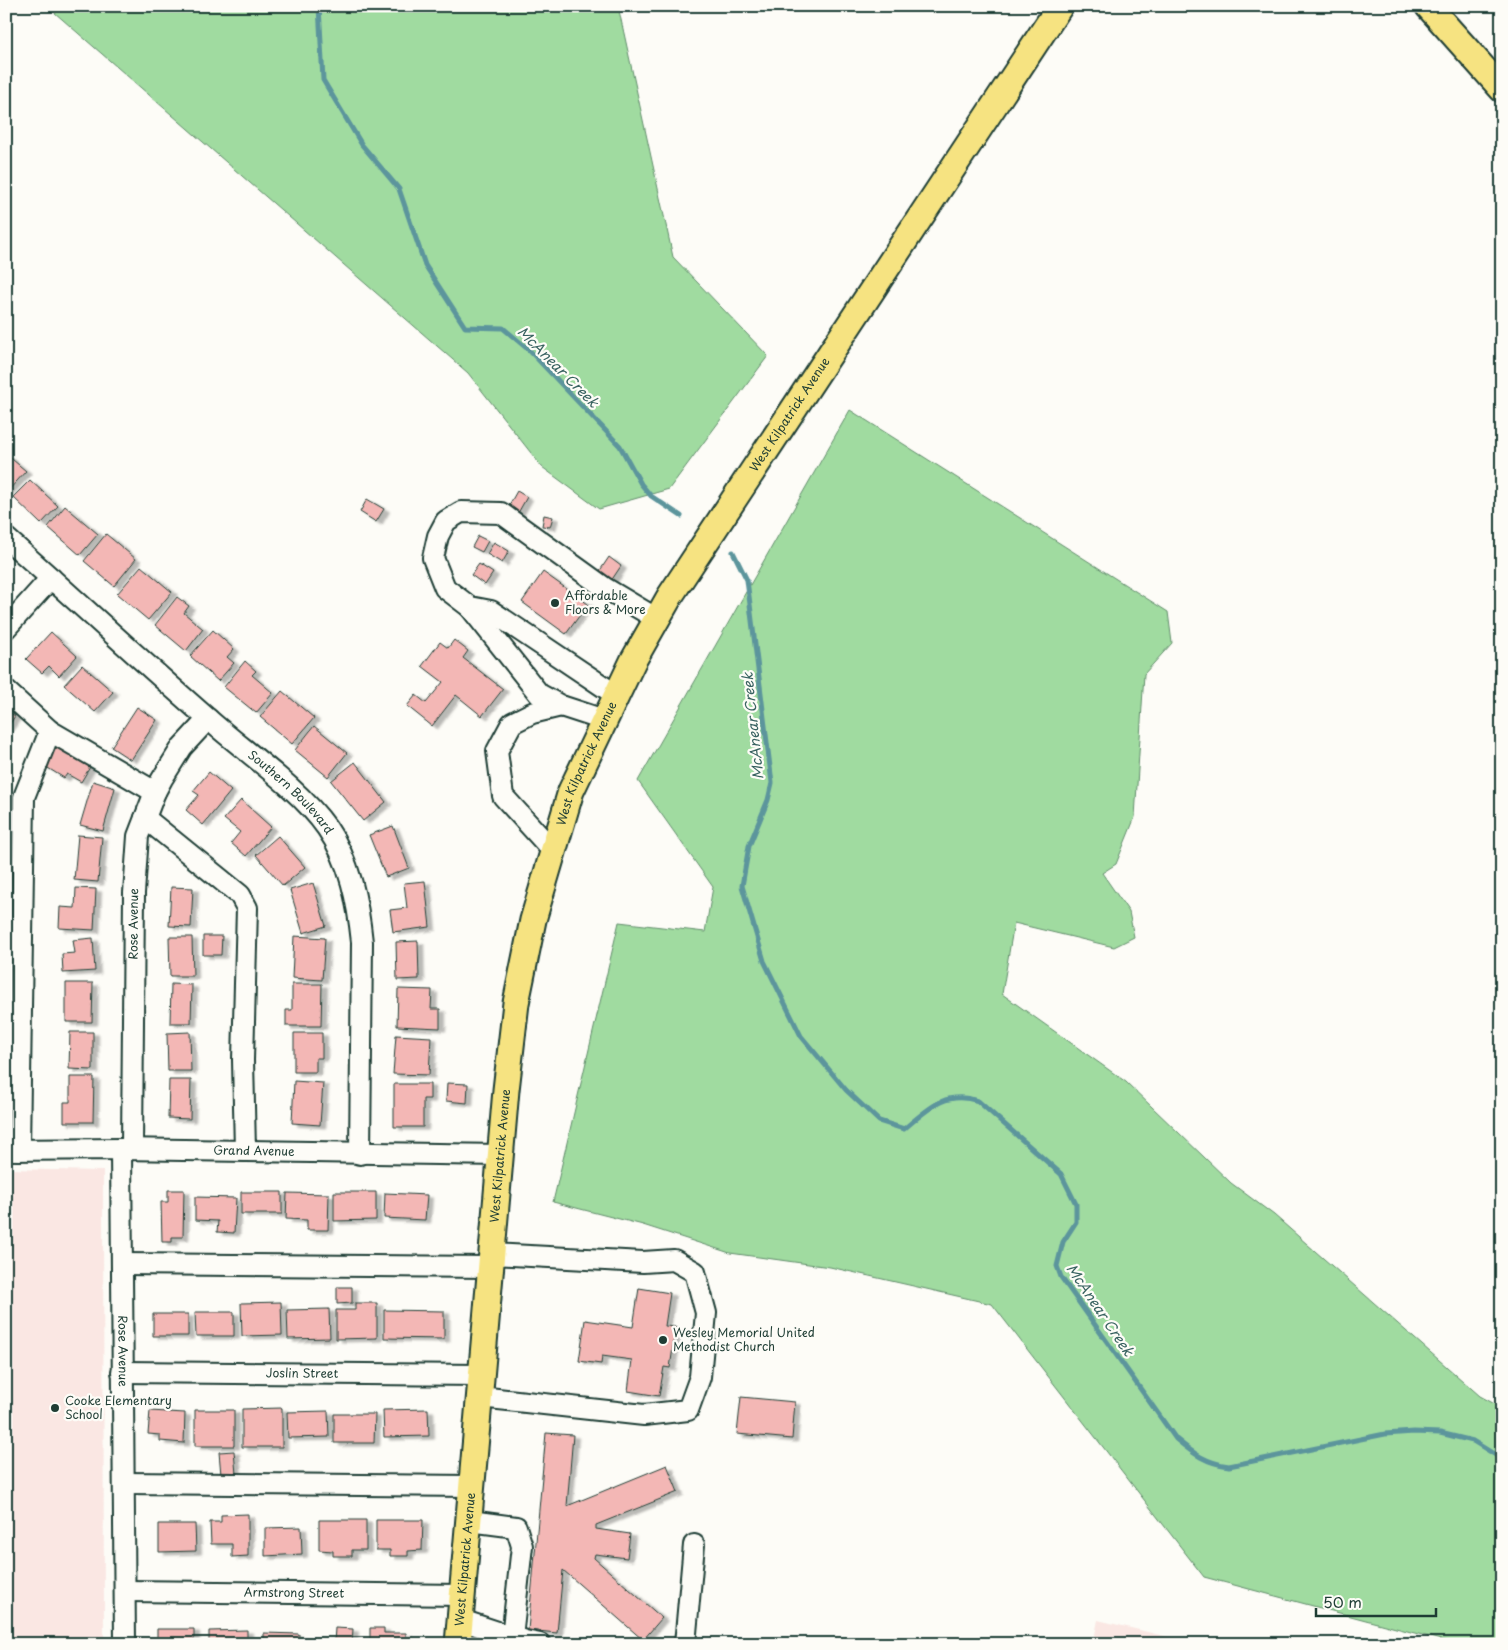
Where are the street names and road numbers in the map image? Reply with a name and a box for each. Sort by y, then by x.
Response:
street label: West Kilpatrick Avenue [745,353,834,475]
street label: West Kilpatrick Avenue [551,698,621,828]
street label: Southern Boulevard [245,746,339,838]
street label: Rose Avenue [123,887,142,960]
street label: West Kilpatrick Avenue [485,1088,514,1223]
street label: Grand Avenue [213,1140,295,1160]
street label: Rose Avenue [114,1315,133,1387]
street label: Joslin Street [266,1363,339,1382]
street label: West Kilpatrick Avenue [450,1491,479,1627]
street label: Armstrong Street [244,1582,344,1602]

